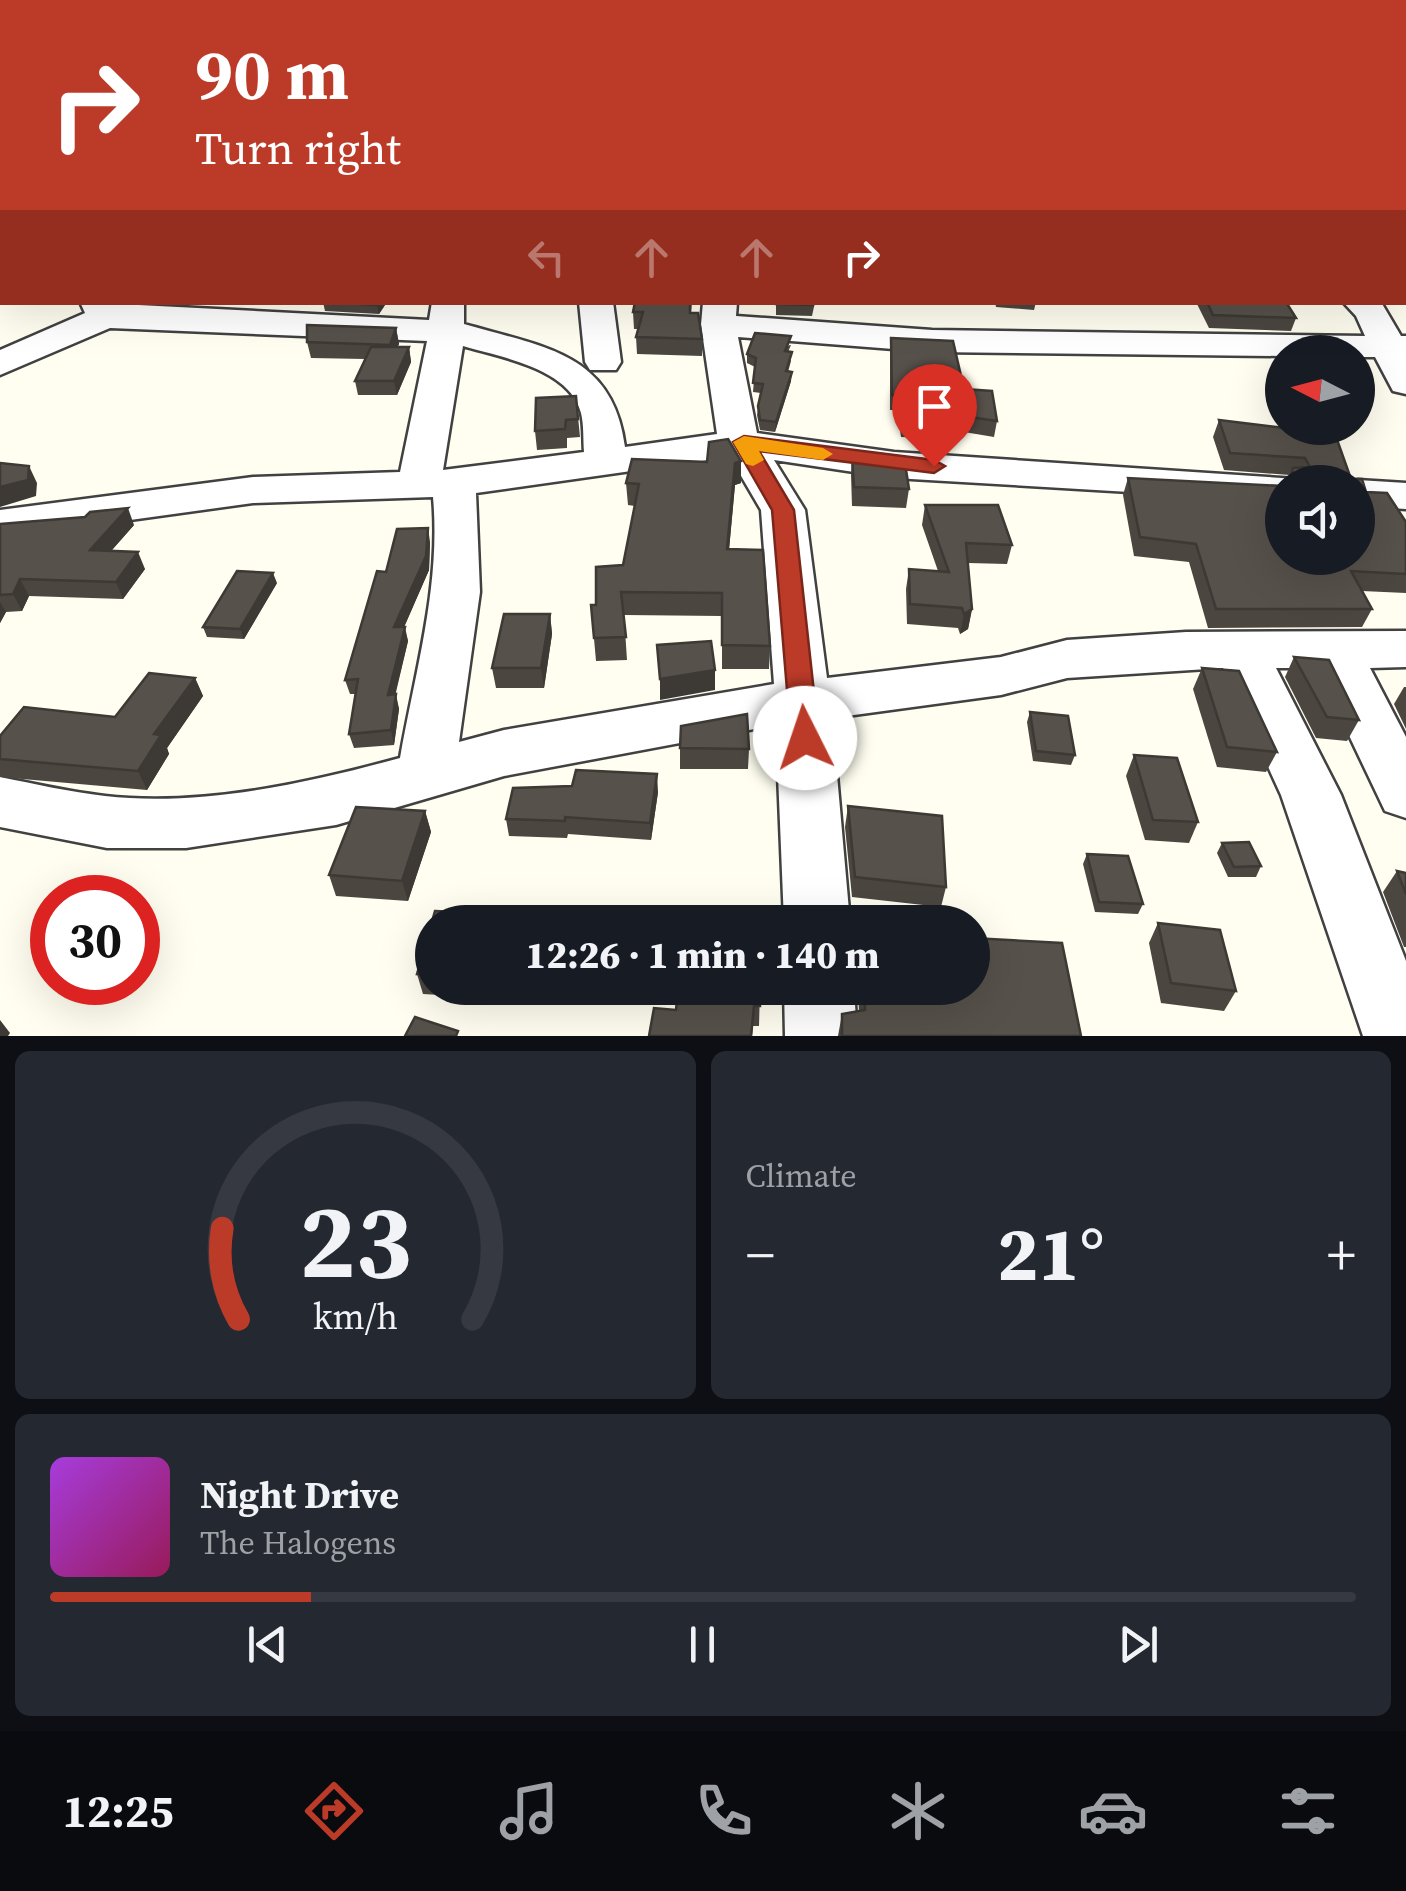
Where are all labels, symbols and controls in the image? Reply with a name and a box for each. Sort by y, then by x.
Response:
text: 90 m [195,26,349,122]
icon: right [30,40,160,170]
text: Turn right [195,117,401,179]
icon: left [519,230,574,285]
icon: ahead [624,230,679,285]
icon: ahead [729,230,784,285]
icon: right [834,230,889,285]
north arrow [1265,335,1375,445]
map controls [1265,335,1375,575]
pin [892,364,977,467]
icon: arrive [907,379,962,434]
button: sound [1265,465,1375,575]
position arrow [753,686,857,790]
speed limit sign: 30 [30,875,160,1005]
text: 12:26 · 1 min · 140 m [525,929,880,981]
text: Climate [746,1154,857,1198]
text: 23 [299,1169,412,1312]
text: 21° [997,1202,1104,1305]
text: − [746,1217,775,1292]
text: + [1327,1217,1356,1292]
text: km/h [313,1292,398,1341]
text: Night Drive [200,1469,399,1521]
text: The Halogens [200,1521,396,1565]
icon: previous [240,1617,295,1672]
icon: pause [675,1617,730,1672]
icon: next [1111,1617,1166,1672]
icon: directions [299,1776,369,1846]
icon: music [494,1776,564,1846]
icon: phone [689,1776,759,1846]
icon: climate [883,1776,953,1846]
icon: car [1078,1776,1148,1846]
icon: filters [1273,1776,1343,1846]
text: 12:25 [62,1780,174,1842]

